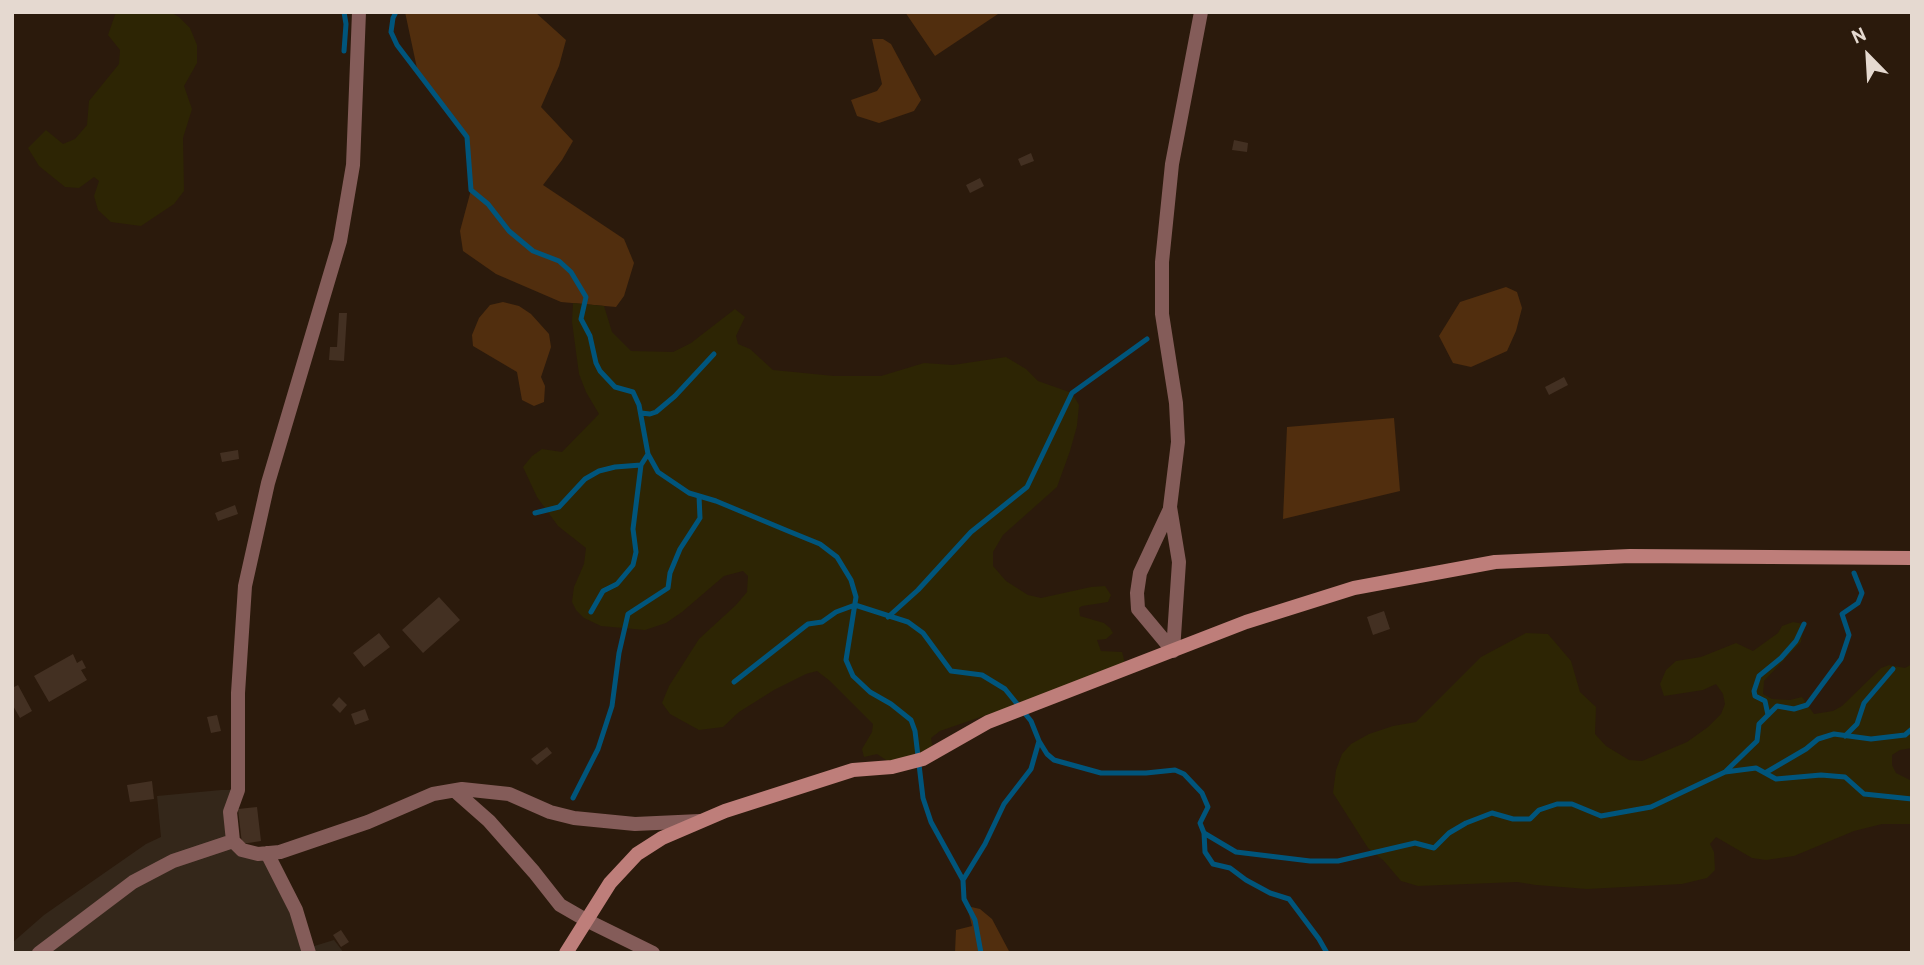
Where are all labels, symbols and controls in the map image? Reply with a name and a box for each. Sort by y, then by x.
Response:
north arrow [1833,21,1903,91]
text: N [1848,23,1871,51]

